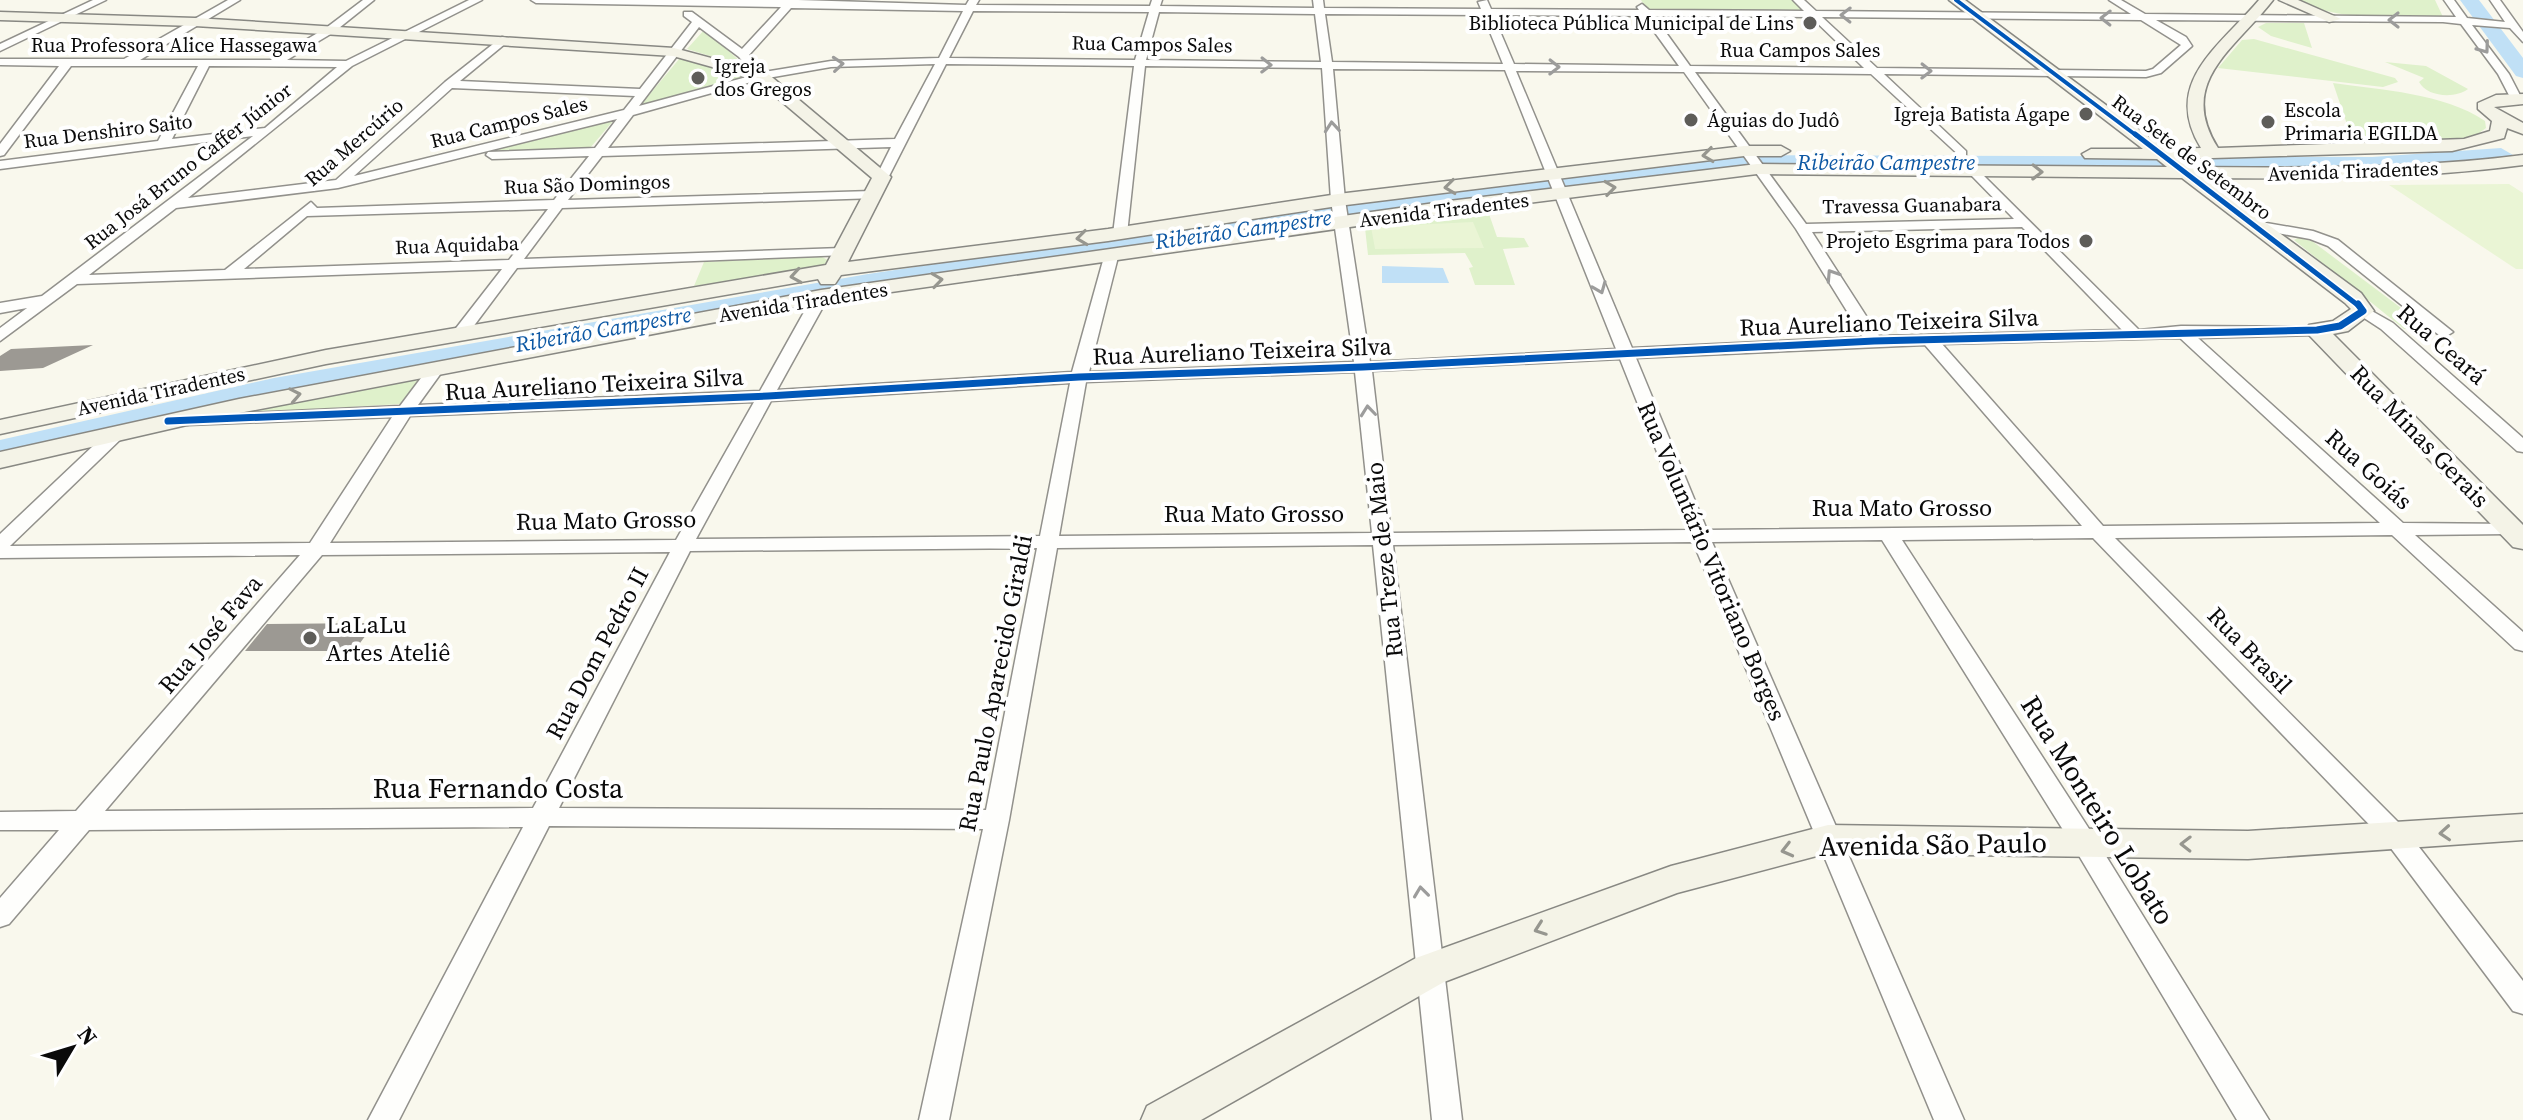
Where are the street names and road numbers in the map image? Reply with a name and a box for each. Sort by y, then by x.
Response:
street label: Rua Campos Sales [1071,29,1233,59]
street label: Rua Professora Alice Hassegawa [31,31,318,59]
street label: Rua Campos Sales [1720,36,1880,64]
street label: Rua Josá Bruno Caffer Júnior [78,76,298,256]
street label: Rua Sete de Setembro [2106,88,2278,226]
street label: Rua Campos Sales [428,89,590,155]
street label: Rua Mercúrio [299,91,409,193]
street label: Rua Denshiro Saito [22,107,194,155]
street label: Avenida Tiradentes [2267,154,2439,188]
street label: Rua São Domingos [503,167,671,201]
street label: Avenida Tiradentes [1357,186,1531,234]
street label: Travessa Guanabara [1822,189,2003,221]
street label: Rua Aquidaba [395,229,520,261]
street label: Avenida Tiradentes [716,275,890,329]
street label: Rua Ceará [2390,296,2494,393]
street label: Rua Aureliano Teixeira Silva [1739,300,2040,344]
street label: Rua Aureliano Teixeira Silva [1092,329,1393,373]
street label: Rua Minas Gerais [2343,357,2497,515]
street label: Avenida Tiradentes [74,360,248,422]
street label: Rua Aureliano Teixeira Silva [444,360,745,408]
street label: Rua Voluntário Vitoriano Borges [1630,396,1794,726]
street label: Rua Goiás [2318,421,2420,517]
street label: Rua Treze de Maio [1357,461,1411,659]
street label: Rua Mato Grosso [1812,491,1992,524]
street label: Rua Mato Grosso [1164,497,1344,530]
street label: Rua Mato Grosso [515,502,697,538]
street label: Rua Paulo Aparecido Giraldi [950,532,1040,834]
street label: Rua Dom Pedro II [538,561,656,745]
street label: Rua José Fava [151,567,270,700]
street label: Rua Brasil [2200,599,2300,701]
street label: Rua Monteiro Lobato [2012,688,2184,932]
street label: Rua Fernando Costa [373,769,624,807]
street label: Avenida São Paulo [1819,823,2047,865]

